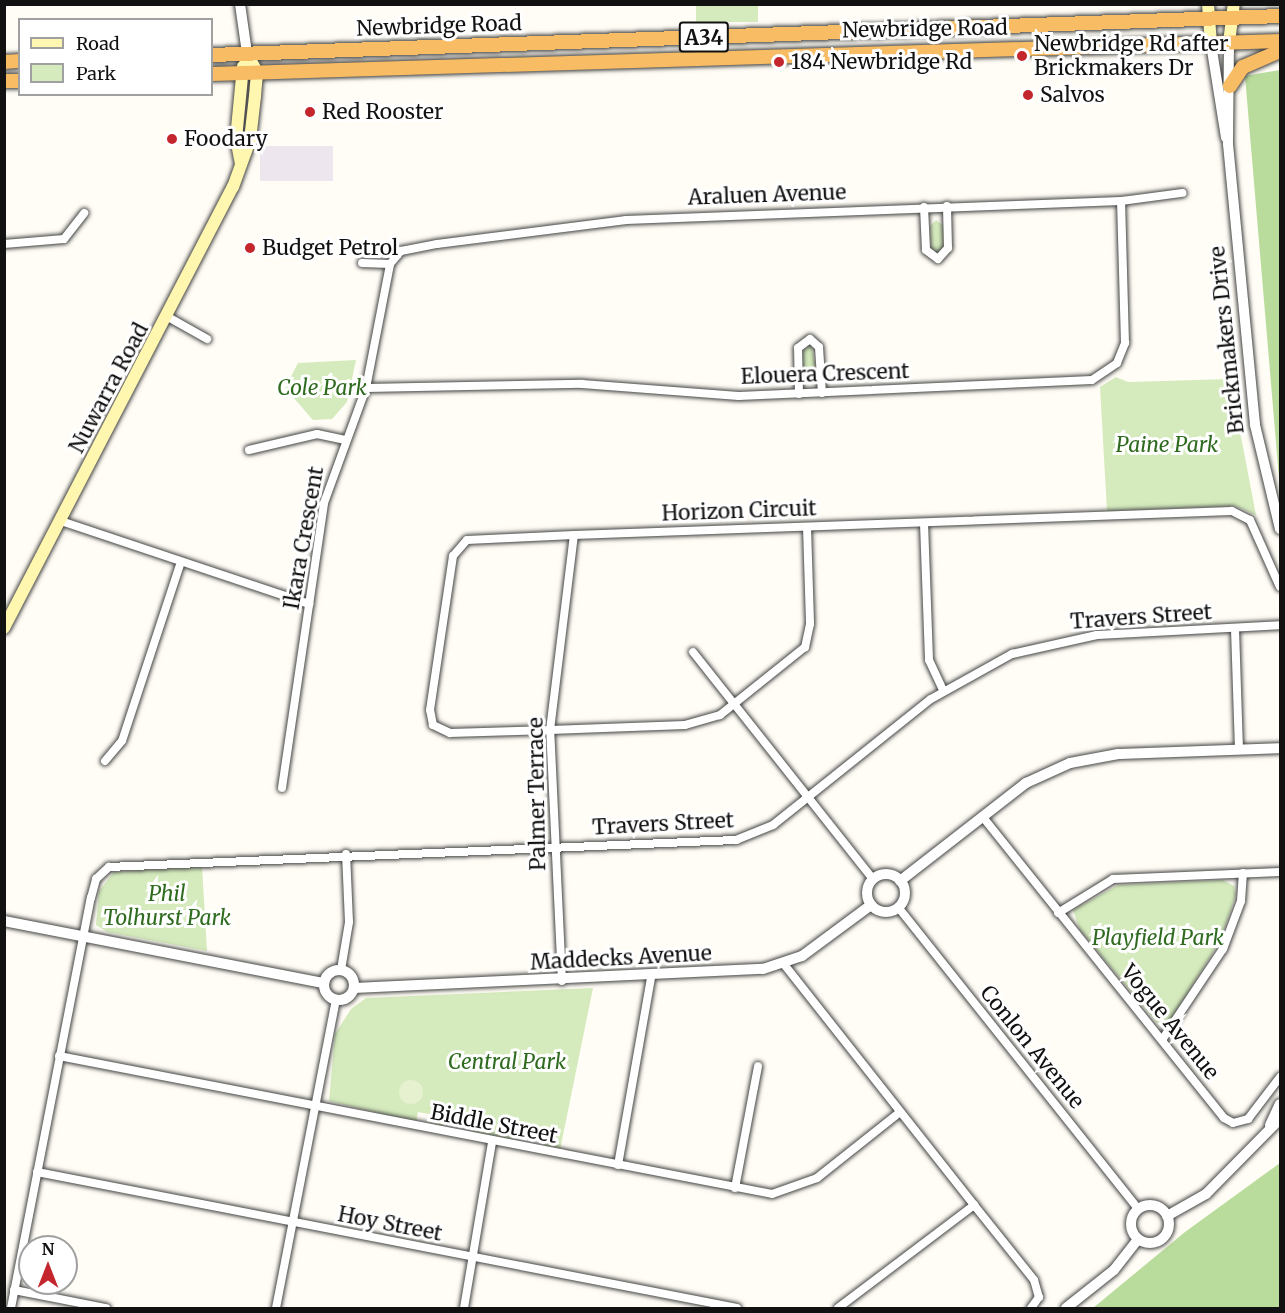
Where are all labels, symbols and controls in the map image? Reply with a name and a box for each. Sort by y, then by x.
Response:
street label: Newbridge Road [356,11,522,41]
street label: Newbridge Road [842,15,1008,43]
legend [18,18,213,96]
road number: A34 [678,20,730,54]
place label: Newbridge Rd after Brickmakers Dr [1034,31,1228,81]
text: Road [76,32,120,55]
place label: 184 Newbridge Rd [791,49,972,75]
marker: Newbridge Rd after Brickmakers Dr [1015,49,1029,63]
marker: 184 Newbridge Rd [772,55,786,69]
text: Park [76,62,116,85]
place label: Salvos [1040,82,1105,108]
marker: Salvos [1021,88,1035,102]
place label: Red Rooster [322,99,443,125]
marker: Red Rooster [303,105,317,119]
place label: Foodary [184,126,268,152]
marker: Foodary [165,132,179,146]
street label: Araluen Avenue [687,180,847,210]
place label: Budget Petrol [262,235,398,261]
marker: Budget Petrol [243,241,257,255]
street label: Brickmakers Drive [1205,245,1249,435]
street label: Nuwarra Road [64,319,154,457]
street label: Elouera Crescent [740,358,910,390]
park label: Cole Park [277,375,367,401]
park label: Paine Park [1116,432,1218,458]
street label: Ikara Crescent [279,464,329,612]
street label: Horizon Circuit [661,496,817,526]
street label: Travers Street [1069,599,1213,635]
street label: Palmer Terrace [523,717,551,871]
street label: Travers Street [591,808,735,840]
park label: Phil Tolhurst Park [103,881,231,931]
park label: Playfield Park [1092,925,1224,951]
street label: Maddecks Avenue [530,941,712,975]
street label: Vogue Avenue [1116,959,1224,1085]
street label: Conlon Avenue [975,980,1089,1114]
park label: Central Park [448,1049,566,1075]
street label: Biddle Street [428,1099,560,1149]
street label: Hoy Street [336,1202,444,1246]
north arrow [18,1235,78,1295]
text: N [42,1239,54,1259]

